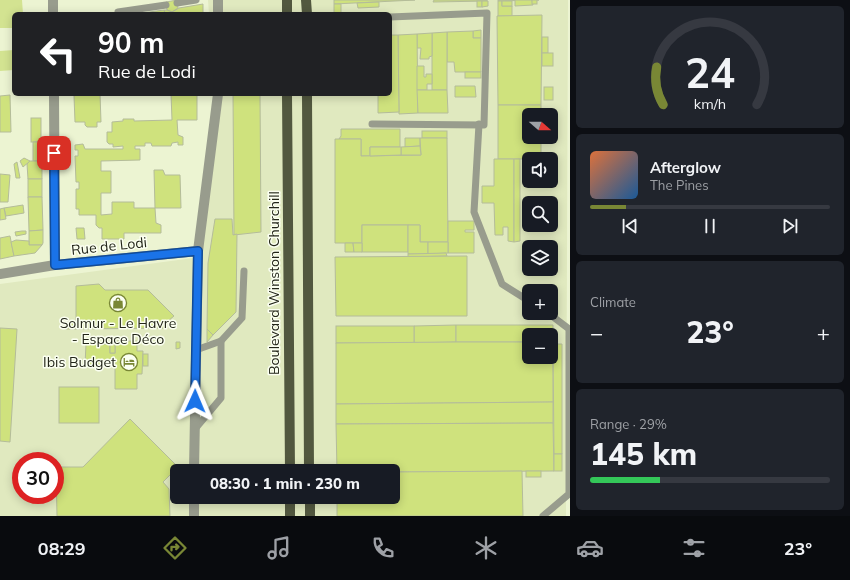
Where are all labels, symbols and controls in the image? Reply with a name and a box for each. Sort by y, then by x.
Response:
text: 90 m [98,25,164,60]
icon: left [32,28,84,80]
text: 24 [685,46,735,98]
text: Rue de Lodi [98,60,196,83]
text: km/h [694,94,726,112]
north arrow [522,108,558,144]
map controls [522,108,558,364]
pin [37,136,71,170]
icon: arrive [43,142,65,164]
button: sound [522,152,558,188]
text: Afterglow [650,158,721,177]
text: The Pines [650,177,709,193]
street label: Boulevard Winston Churchill [265,191,283,375]
button: search [522,196,558,232]
icon: previous [619,215,641,237]
icon: pause [699,215,721,237]
icon: next [779,215,801,237]
street label: Rue de Lodi [70,233,148,259]
button: layers [522,240,558,276]
button: + [522,284,558,320]
shop icon: Solmur - Le Havre - Espace Déco [108,293,128,313]
text: Climate [590,294,636,310]
text: 23° [686,313,734,351]
place label: Solmur - Le Havre - Espace Déco [60,314,176,348]
text: − [590,319,603,347]
text: + [817,319,830,347]
button: − [522,328,558,364]
hotel icon: Ibis Budget [119,352,139,372]
place label: Ibis Budget [43,353,116,371]
position arrow [174,380,216,422]
text: Range · 29% [590,416,667,432]
text: 145 km [590,435,697,473]
speed limit sign: 30 [12,452,64,504]
text: 08:30 · 1 min · 230 m [210,474,360,493]
icon: directions [161,534,189,562]
icon: music [265,534,293,562]
icon: phone [369,534,397,562]
icon: climate [472,534,500,562]
icon: car [576,534,604,562]
icon: filters [680,534,708,562]
text: 08:29 [38,537,86,560]
text: 23° [784,537,812,560]

